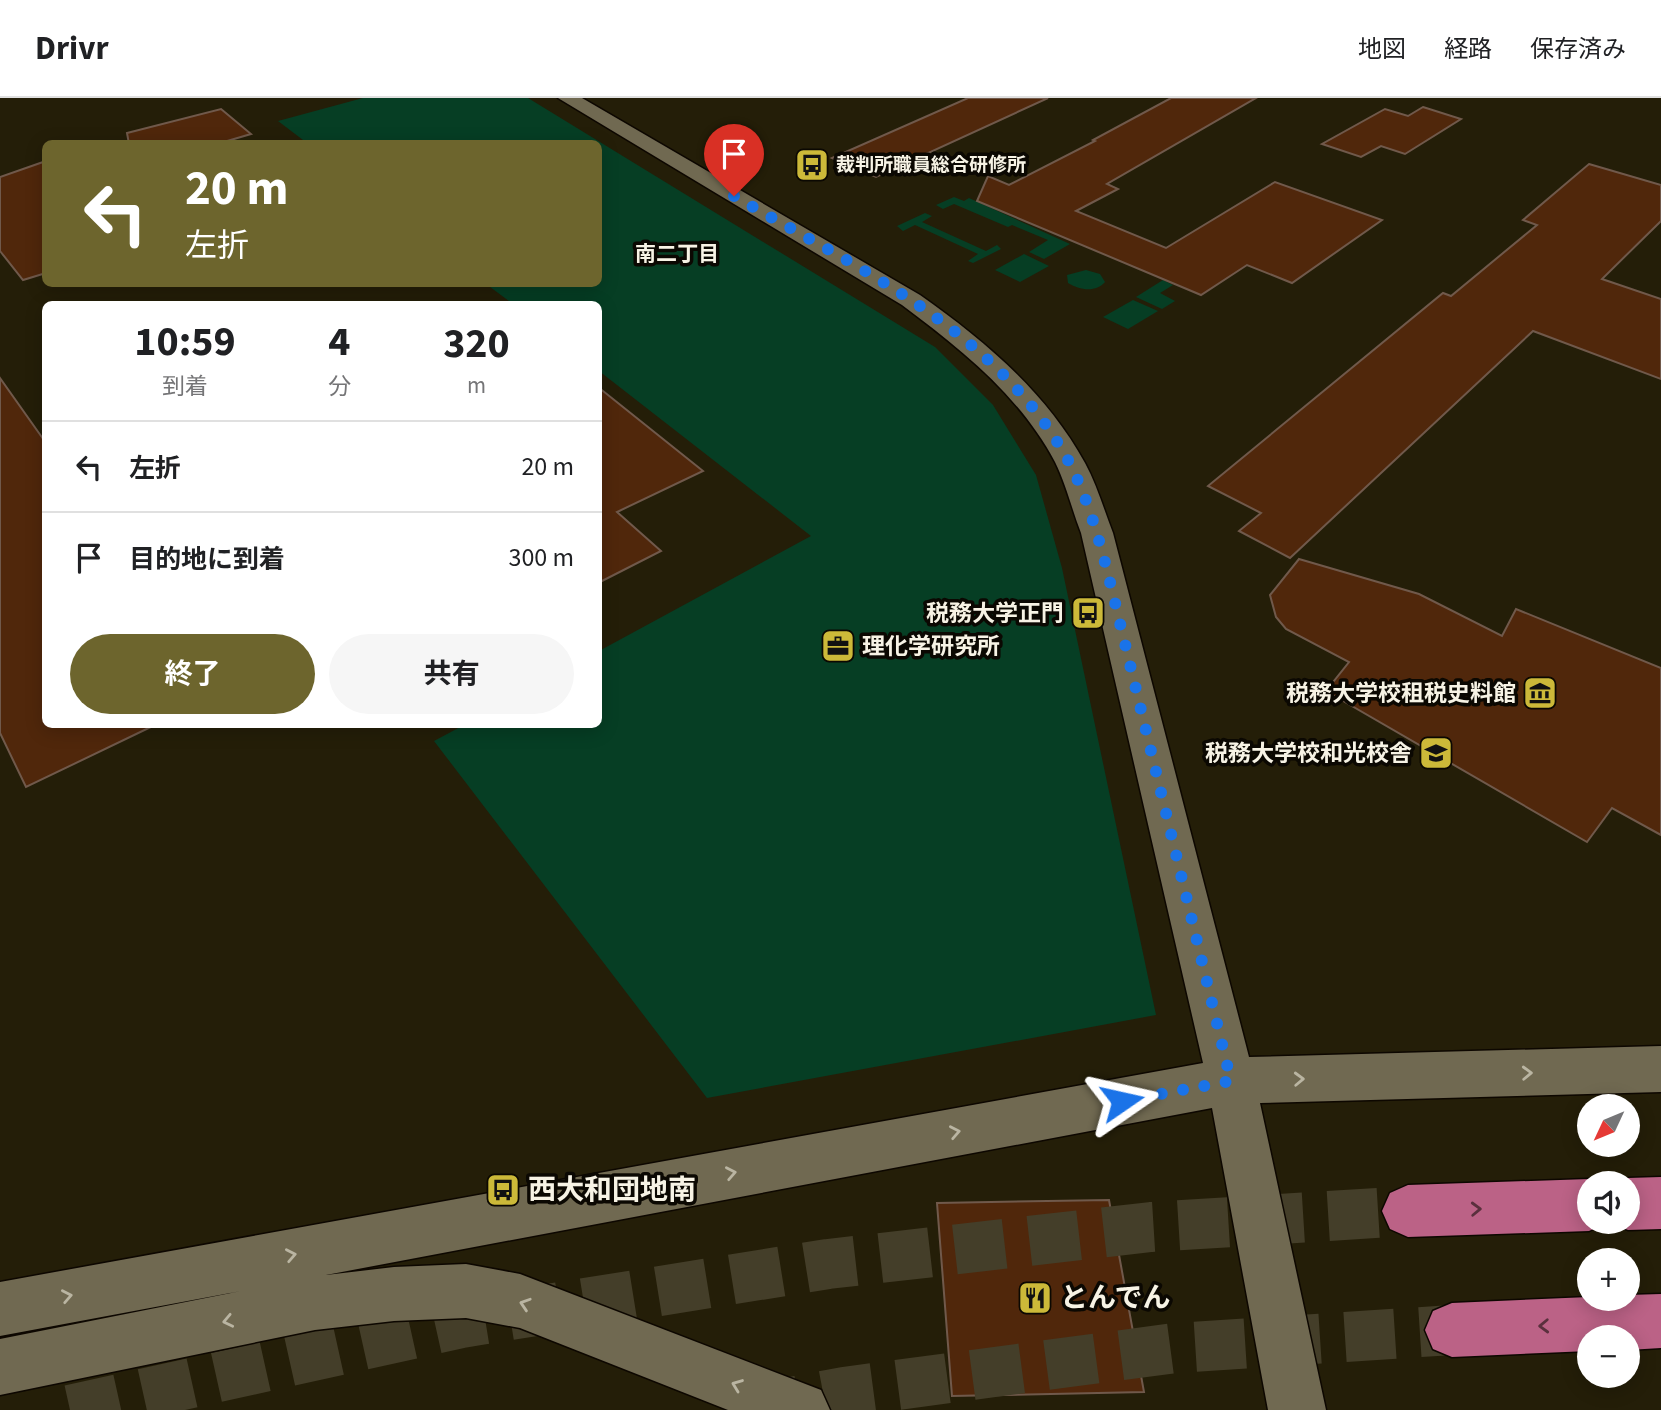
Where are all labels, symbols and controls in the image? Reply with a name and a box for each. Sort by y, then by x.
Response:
text: Drivr [35,25,109,72]
text: 地図 [1358,32,1406,67]
text: 経路 [1444,32,1492,67]
text: 保存済み [1530,32,1626,67]
pin [704,124,764,196]
icon: arrive [715,135,753,173]
bus stop icon: 裁判所職員総合研修所 [793,146,831,184]
place label: 裁判所職員総合研修所 [836,152,1026,179]
text: 20 m [185,154,289,224]
icon: left [70,168,161,259]
text: 左折 [185,223,249,269]
district label: 南二丁目 [635,239,719,269]
text: 10:59 [134,312,236,372]
text: 4 [328,312,350,372]
text: 320 [443,314,510,374]
text: m [467,369,486,402]
text: 到着 [162,370,208,403]
text: 分 [328,370,351,403]
icon: left [70,448,108,486]
text: 20 m [521,448,574,485]
text: 左折 [129,450,181,487]
icon: arrive [70,539,108,577]
text: 300 m [508,539,574,576]
text: 目的地に到着 [129,541,285,578]
bus stop icon: 税務大学正門 [1069,594,1107,632]
place label: 税務大学正門 [926,597,1064,630]
office icon: 理化学研究所 [819,627,857,665]
place label: 理化学研究所 [862,630,1000,663]
button: 終了 [70,634,315,714]
button: 共有 [329,634,574,714]
museum icon: 税務大学校租税史料館 [1521,674,1559,712]
place label: 税務大学校租税史料館 [1286,677,1516,710]
school or university icon: 税務大学校和光校舎 [1417,734,1455,772]
place label: 税務大学校和光校舎 [1205,737,1412,770]
position arrow [1085,1064,1159,1138]
one-way arrow [1522,1065,1533,1080]
one-way arrow [1294,1071,1305,1086]
north arrow [1577,1094,1640,1157]
map controls [1577,1094,1640,1388]
one-way arrow [949,1125,961,1140]
one-way arrow [725,1166,737,1181]
place label: 西大和団地南 [528,1170,696,1210]
bus stop icon: 西大和団地南 [484,1171,522,1209]
button: sound [1577,1171,1640,1234]
one-way arrow [1471,1201,1482,1216]
one-way arrow [285,1248,297,1263]
button: + [1577,1248,1640,1311]
place label: とんでん [1060,1278,1171,1318]
restaurant icon: とんでん [1016,1279,1054,1317]
one-way arrow [61,1290,73,1305]
one-way arrow [519,1298,531,1312]
one-way arrow [222,1313,234,1328]
one-way arrow [1538,1318,1549,1333]
button: − [1577,1325,1640,1388]
one-way arrow [732,1379,744,1393]

